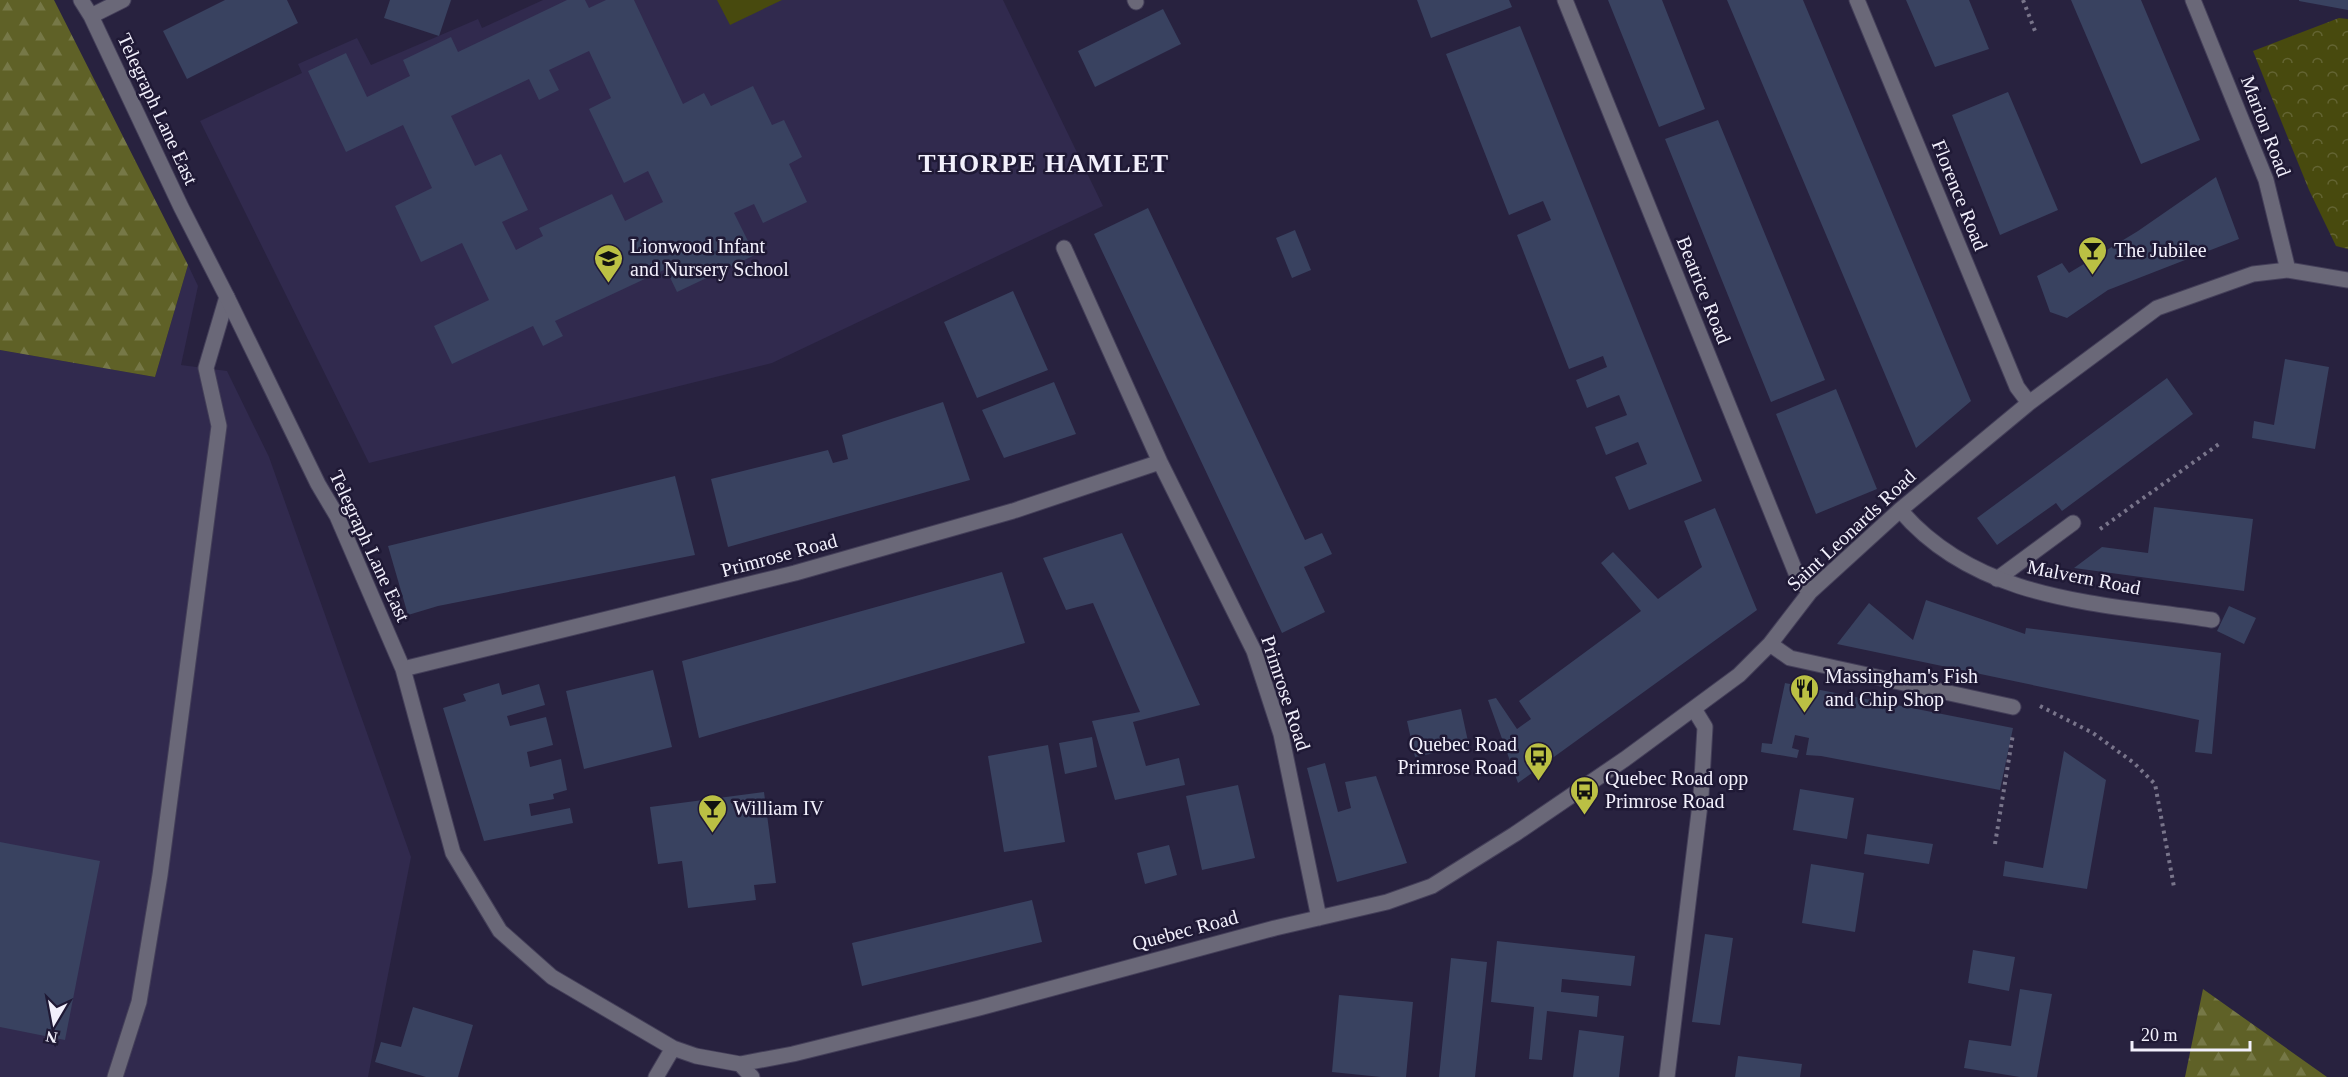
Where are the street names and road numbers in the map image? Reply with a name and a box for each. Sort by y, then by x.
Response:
street label: Telegraph Lane East [112,30,203,189]
street label: Marion Road [2237,73,2295,179]
street label: Florence Road [1928,137,1992,253]
street label: Beatrice Road [1672,233,1736,347]
street label: Saint Leonards Road [1782,465,1920,595]
street label: Telegraph Lane East [324,467,415,626]
street label: Primrose Road [718,529,840,581]
street label: Malvern Road [2025,555,2143,599]
street label: Primrose Road [1257,633,1315,753]
street label: Quebec Road [1130,905,1240,955]

